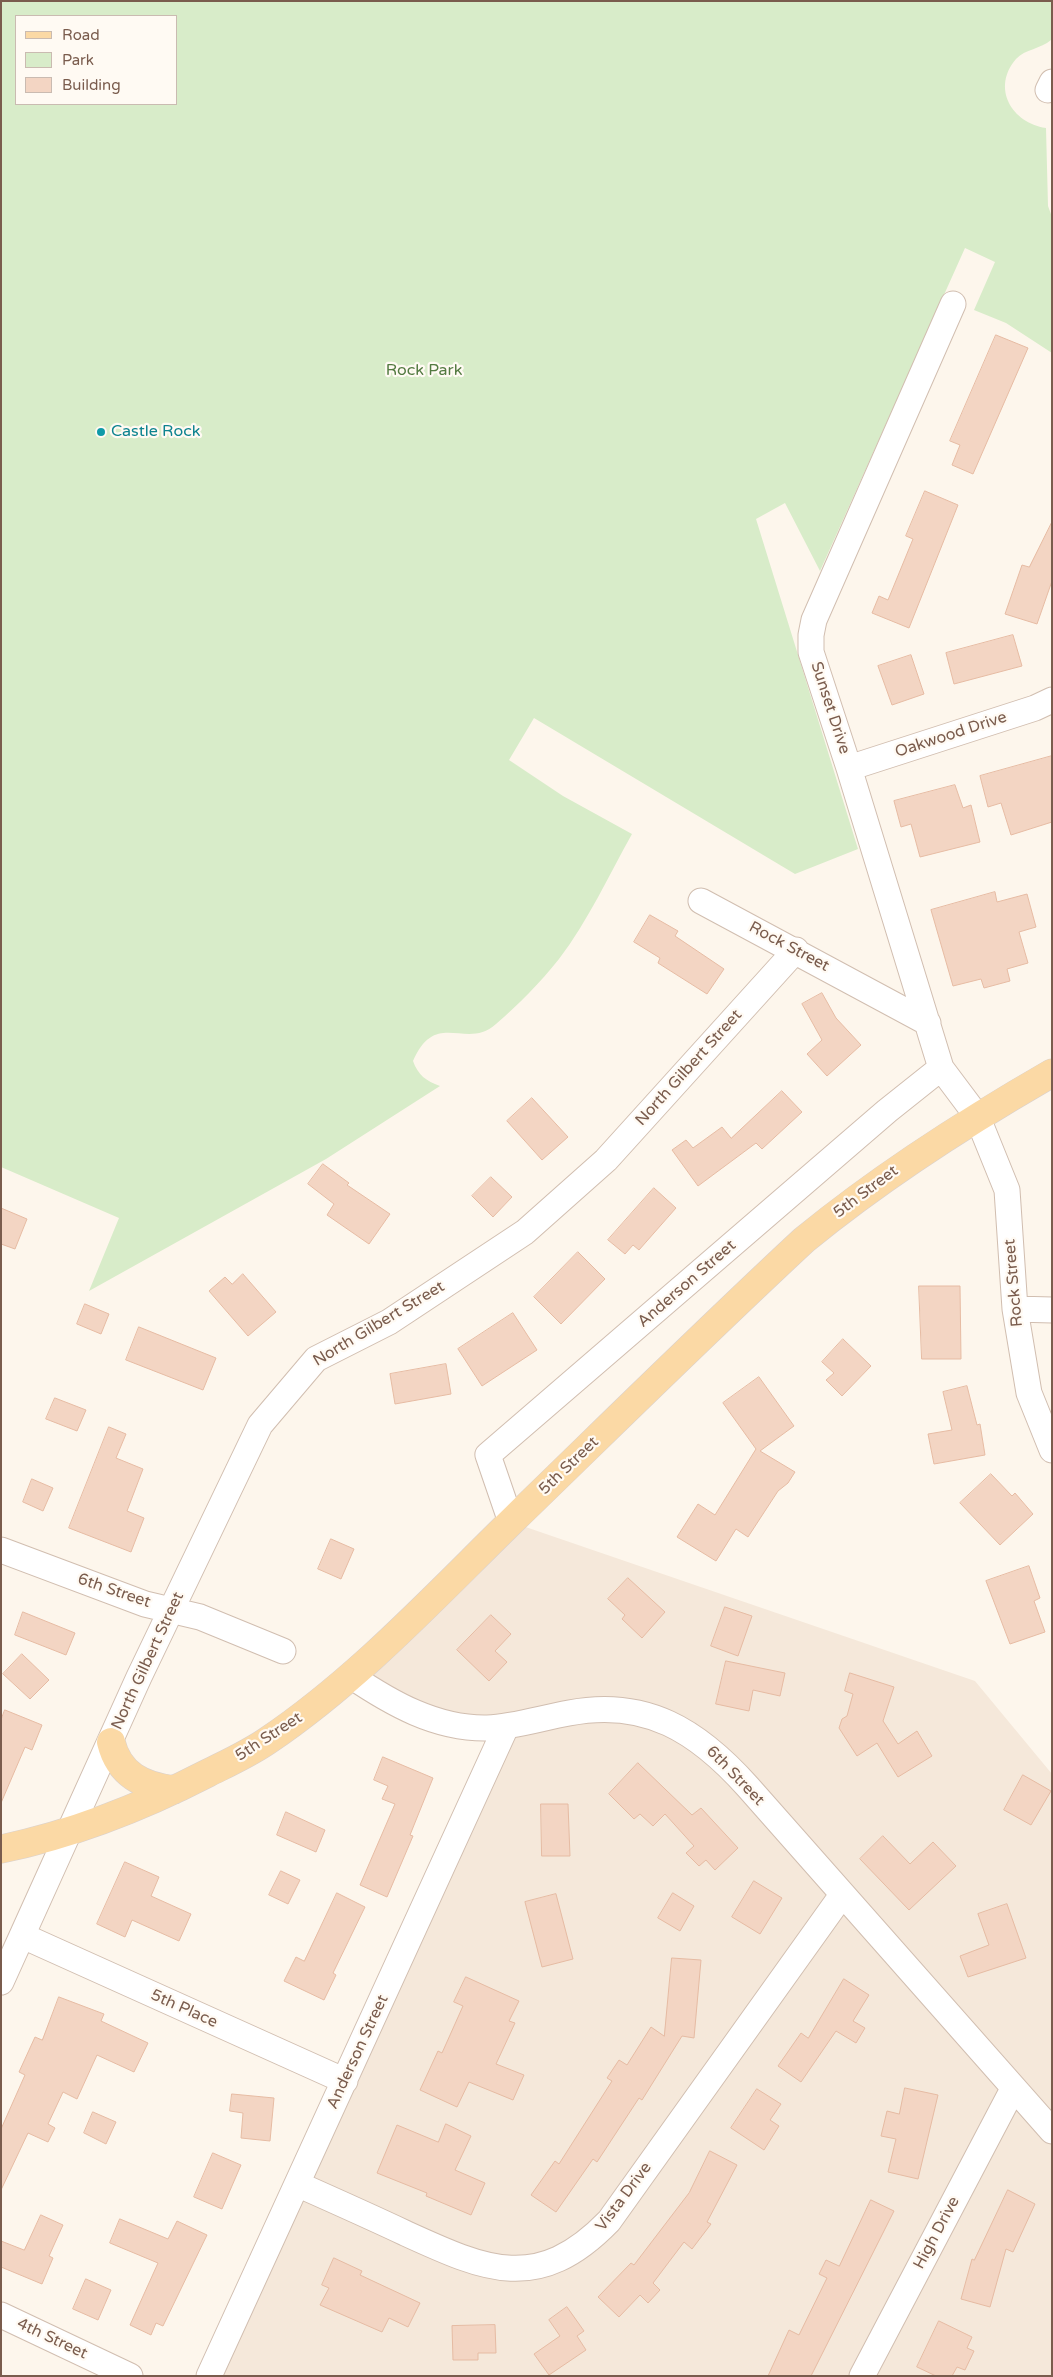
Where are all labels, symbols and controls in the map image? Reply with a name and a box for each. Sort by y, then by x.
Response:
legend [15,15,178,105]
text: Road [62,26,100,44]
text: Park [62,51,94,69]
text: Building [62,76,121,94]
park label: Rock Park [386,361,462,381]
place label: Castle Rock [111,422,200,442]
marker: Castle Rock [95,426,107,438]
street label: Sunset Drive [806,660,854,756]
street label: Oakwood Drive [893,708,1009,762]
street label: Rock Street [746,918,832,976]
street label: North Gilbert Street [632,1006,746,1130]
street label: 5th Street [830,1162,902,1222]
street label: Anderson Street [634,1236,740,1332]
street label: Rock Street [1001,1238,1027,1328]
street label: North Gilbert Street [310,1277,448,1371]
street label: 5th Street [535,1433,603,1499]
street label: 6th Street [75,1570,153,1612]
street label: North Gilbert Street [108,1589,188,1733]
street label: 5th Street [232,1708,306,1766]
street label: 6th Street [702,1742,768,1810]
street label: 5th Place [148,1986,220,2032]
street label: Anderson Street [323,1992,393,2112]
street label: Vista Drive [592,2159,656,2235]
street label: High Drive [910,2193,964,2273]
street label: 4th Street [14,2314,90,2364]

